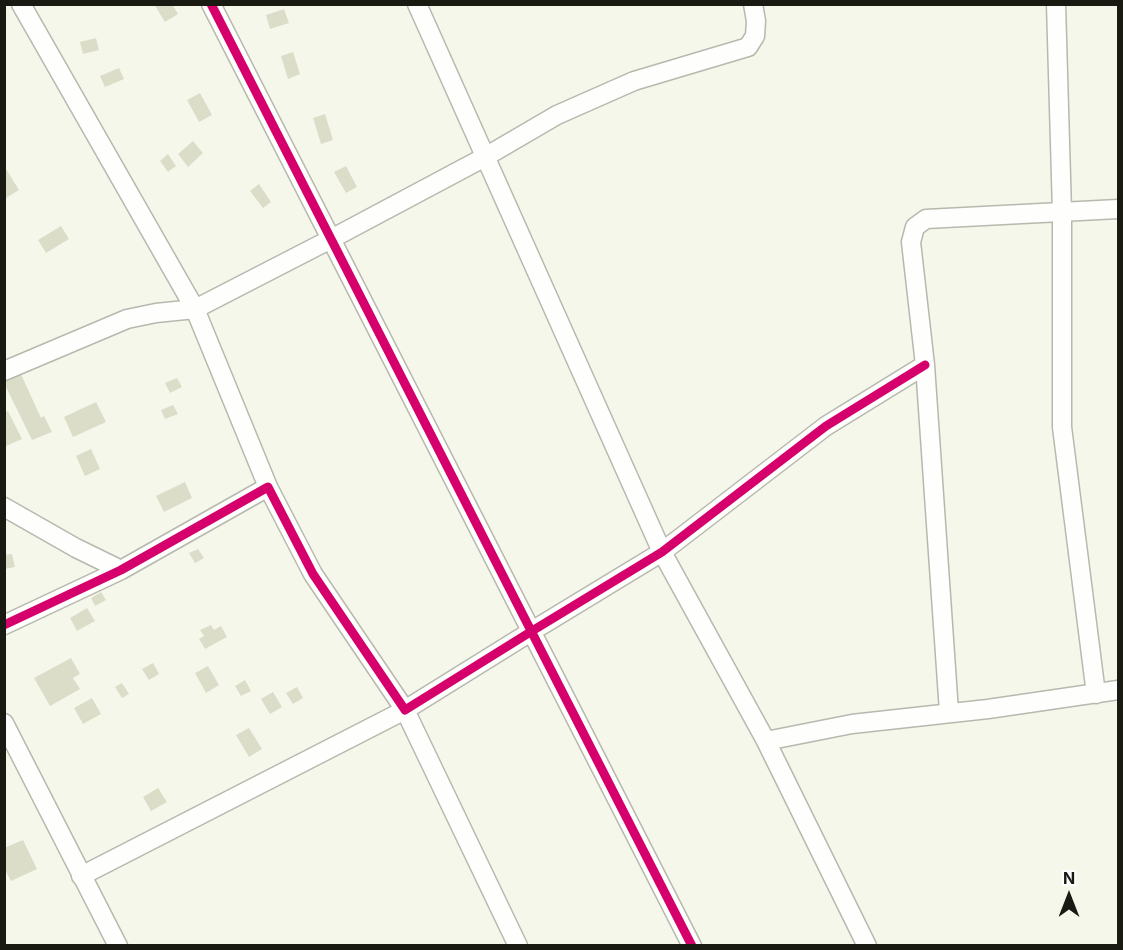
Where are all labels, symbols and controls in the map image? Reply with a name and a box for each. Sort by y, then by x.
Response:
north arrow [1039,866,1099,926]
text: N [1063,868,1075,888]

